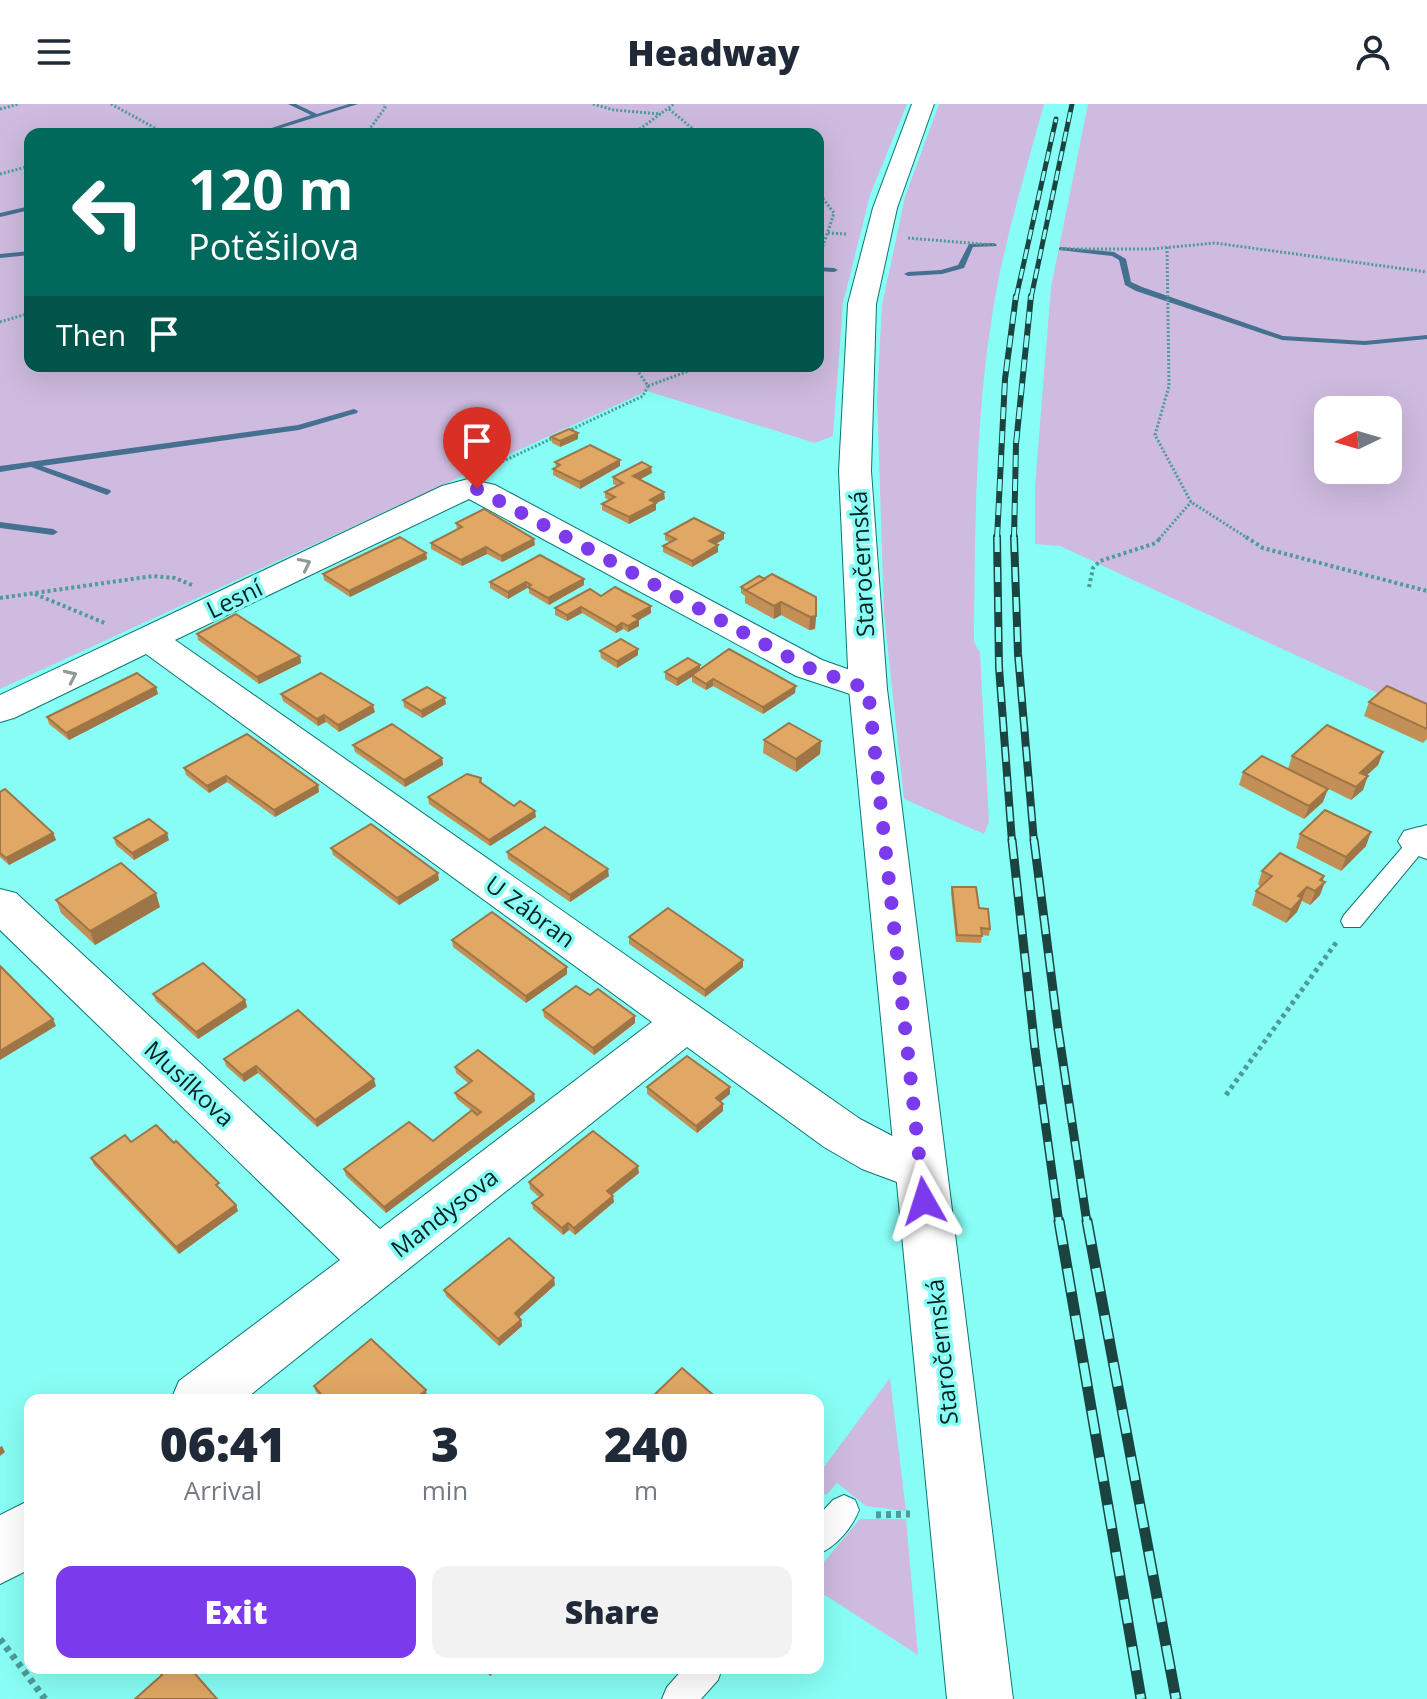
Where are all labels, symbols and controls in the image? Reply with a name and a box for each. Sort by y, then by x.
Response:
text: Headway [627,28,800,77]
icon: menu [32,30,76,74]
icon: person [1351,30,1395,74]
text: 120 m [188,150,354,226]
icon: left [56,160,160,264]
text: Potěšilova [188,222,359,271]
icon: arrive [142,312,186,356]
text: Then [56,314,126,355]
north arrow [1314,396,1402,484]
map controls [1314,396,1402,484]
pin [443,407,511,489]
icon: arrive [455,419,499,463]
street label: Staročernská [841,490,881,638]
one-way arrow [297,558,311,574]
street label: Lesní [201,570,268,626]
one-way arrow [62,670,77,686]
street label: U Zábran [479,867,583,955]
street label: Musílkova [138,1033,242,1133]
position arrow [882,1159,966,1243]
street label: Mandysova [384,1160,504,1264]
street label: Staročernská [917,1278,965,1426]
text: 06:41 [160,1411,286,1476]
text: 3 [431,1411,459,1476]
text: 240 [604,1411,688,1476]
text: Arrival [184,1472,262,1508]
text: min [422,1472,468,1508]
text: m [634,1472,658,1508]
button: Exit [56,1566,416,1658]
button: Share [432,1566,792,1658]

